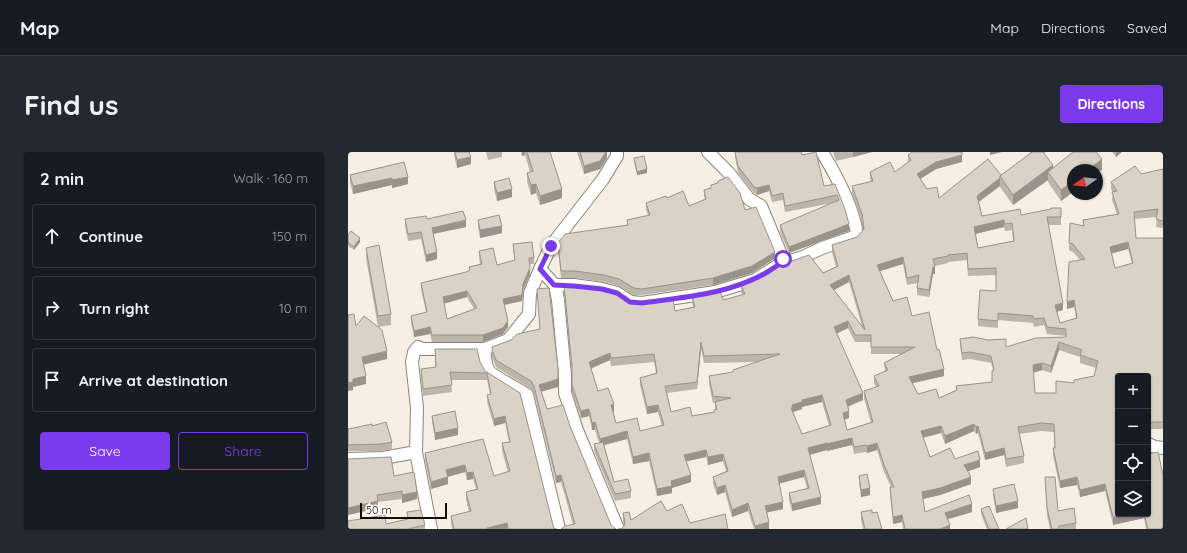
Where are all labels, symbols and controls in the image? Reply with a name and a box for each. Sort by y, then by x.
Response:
text: Map [20,16,59,40]
text: Map [990,19,1019,37]
text: Directions [1041,19,1105,37]
text: Saved [1127,19,1167,37]
button: Directions [1060,85,1163,123]
text: Find us [24,87,118,122]
north arrow [1067,164,1103,200]
text: 2 min [40,168,84,189]
text: Walk · 160 m [233,170,308,186]
icon: ahead [41,225,63,247]
text: Continue [79,227,143,246]
text: 150 m [272,228,307,244]
route end [542,237,560,255]
route start [774,250,792,268]
icon: right [41,297,63,319]
text: Turn right [79,299,150,318]
text: 10 m [279,300,307,316]
icon: arrive [41,369,63,391]
text: Arrive at destination [79,371,228,390]
map controls [1115,373,1151,517]
button: + [1115,373,1151,409]
button: − [1115,409,1151,445]
button: Save [40,432,170,470]
button: Share [178,432,308,470]
button: locate [1115,445,1151,481]
button: layers [1115,481,1151,517]
scale bar [360,501,447,520]
text: 50 m [366,503,392,517]

